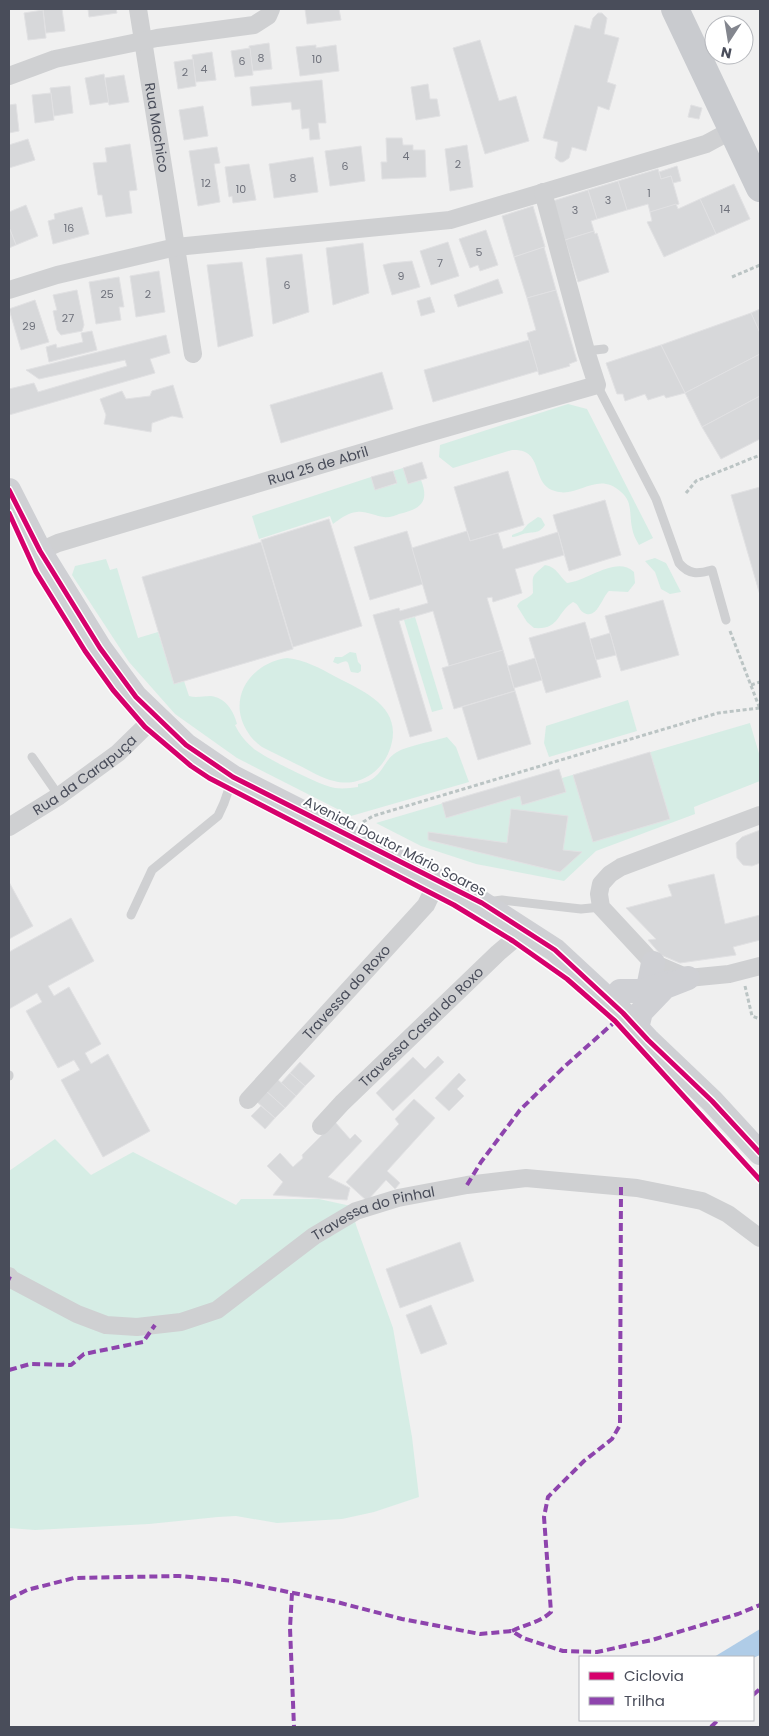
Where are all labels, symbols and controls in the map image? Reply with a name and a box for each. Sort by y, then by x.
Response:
north arrow [704,15,754,65]
text: N [719,42,734,64]
house number: 8 [258,50,265,66]
house number: 10 [312,51,322,67]
house number: 6 [239,53,246,69]
house number: 4 [201,61,208,77]
house number: 2 [182,64,188,80]
street label: Rua Machico [140,81,174,174]
house number: 4 [403,148,410,164]
house number: 2 [455,156,461,172]
house number: 6 [342,158,349,174]
house number: 8 [290,170,297,186]
house number: 12 [201,175,211,191]
house number: 10 [236,181,246,197]
house number: 1 [647,185,651,201]
house number: 3 [605,192,611,208]
house number: 14 [720,201,730,217]
house number: 3 [572,202,578,218]
house number: 16 [64,220,74,236]
house number: 5 [476,244,483,260]
house number: 7 [437,255,443,271]
house number: 9 [398,268,405,284]
house number: 6 [284,277,291,293]
house number: 25 [100,286,114,302]
house number: 2 [145,286,151,302]
house number: 27 [62,310,74,326]
house number: 29 [22,318,36,334]
street label: Rua 25 de Abril [265,441,371,490]
street label: Rua da Carapuça [29,730,141,820]
street label: Avenida Doutor Mário Soares [300,791,490,901]
street label: Travessa do Roxo [298,940,395,1044]
street label: Travessa Casal do Roxo [354,962,488,1092]
street label: Travessa do Pinhal [308,1181,436,1245]
legend [579,1656,754,1721]
text: Ciclovia [624,1665,684,1686]
text: Trilha [624,1690,665,1711]

